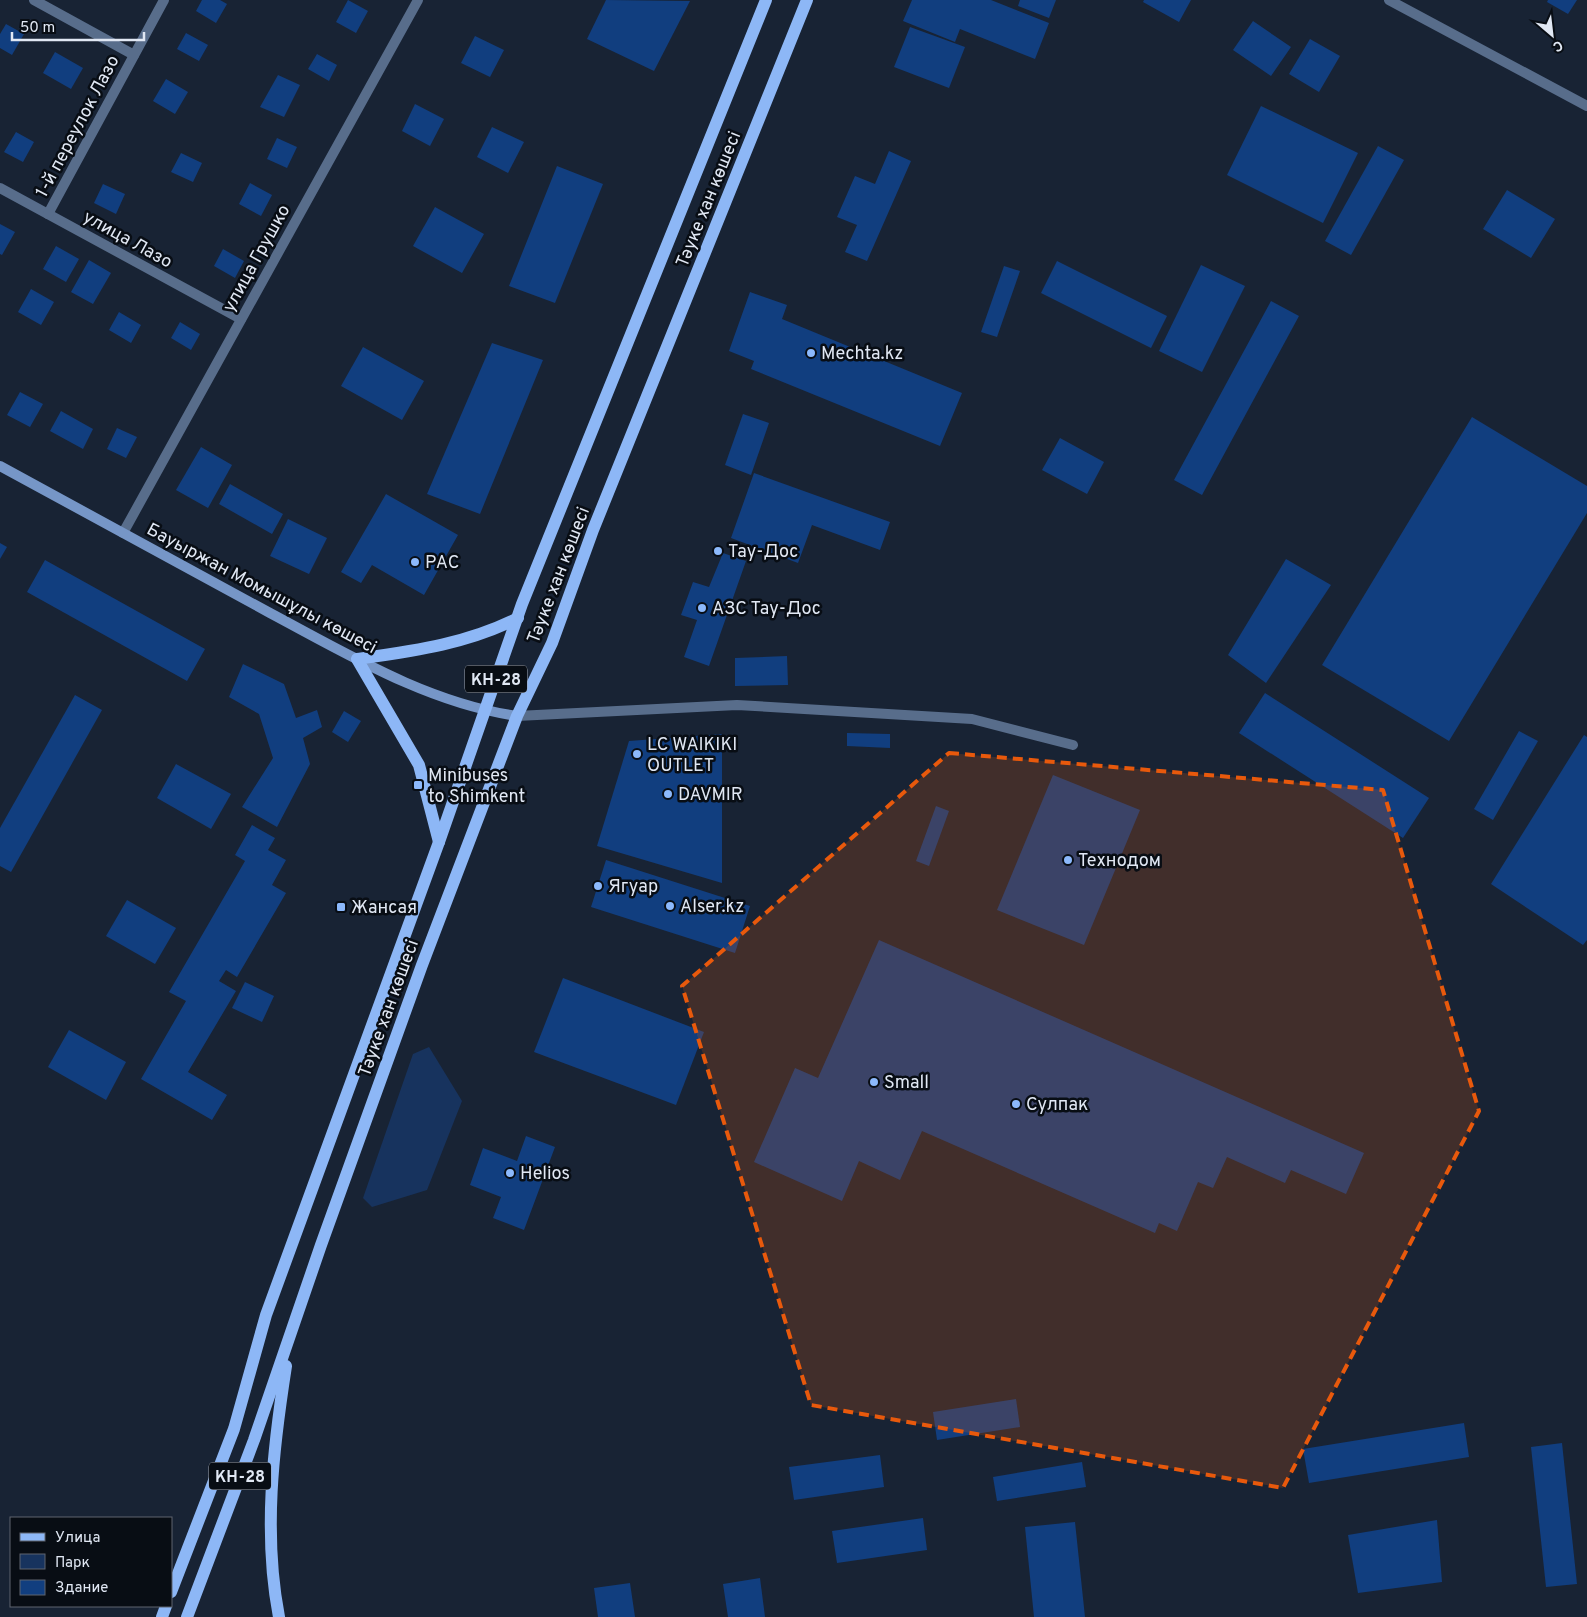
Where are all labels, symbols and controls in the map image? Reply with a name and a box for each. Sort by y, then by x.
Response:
scale bar [12,10,145,42]
north arrow [1527,10,1577,60]
text: 50 m [20,19,55,38]
text: С [1549,36,1565,55]
street label: 1-й переулок Лазо [31,52,125,202]
street label: Тәуке хан көшесі [672,128,747,271]
street label: улица Грушко [218,201,296,316]
street label: улица Лазо [78,206,176,274]
place label: Mechta.kz [821,343,903,366]
marker: Mechta.kz [805,347,817,359]
street label: Тәуке хан көшесі [523,504,596,647]
street label: Бауыржан Момышұлы көшесі [142,519,380,660]
place label: Тау-Дос [728,541,798,564]
marker: Тау-Дос [712,545,724,557]
place label: РАС [425,552,459,575]
marker: РАС [409,556,421,568]
place label: АЗС Тау-Дос [712,598,821,621]
marker: АЗС Тау-Дос [696,602,708,614]
road number: КН-28 [465,666,527,692]
place label: LC WAIKIKI OUTLET [647,734,737,778]
marker: LC WAIKIKI OUTLET [631,748,643,760]
place label: Minibuses to Shimkent [428,765,525,809]
marker: Minibuses to Shimkent [412,779,424,791]
place label: DAVMIR [678,784,743,807]
marker: DAVMIR [662,788,674,800]
place label: Технодом [1078,850,1161,873]
marker: Технодом [1062,854,1074,866]
place label: Ягуар [608,876,658,899]
marker: Ягуар [592,880,604,892]
place label: Alser.kz [680,896,744,919]
place label: Жансая [351,897,417,920]
marker: Alser.kz [664,900,676,912]
marker: Жансая [335,901,347,913]
street label: Тәуке хан көшесі [354,937,425,1080]
place label: Small [884,1072,929,1095]
marker: Small [868,1076,880,1088]
place label: Сулпак [1026,1094,1088,1117]
marker: Сулпак [1010,1098,1022,1110]
place label: Helios [520,1163,570,1186]
marker: Helios [504,1167,516,1179]
road number: КН-28 [209,1462,271,1490]
legend [10,1517,172,1607]
text: Улица [55,1529,100,1548]
text: Парк [55,1554,90,1573]
text: Здание [55,1579,108,1598]

